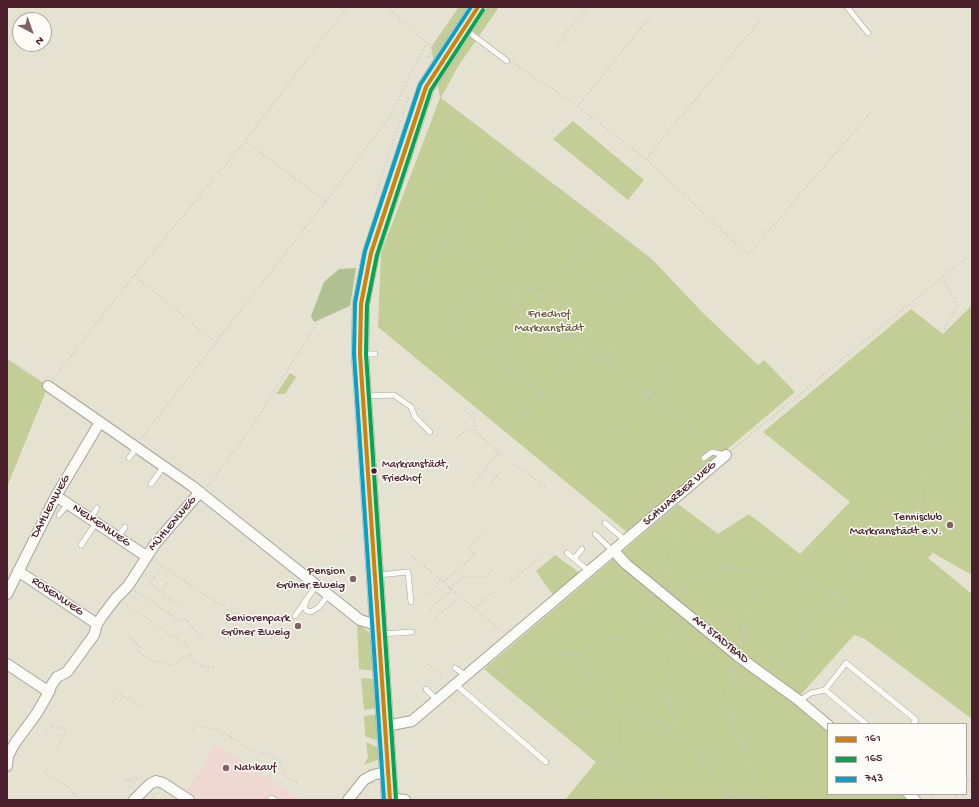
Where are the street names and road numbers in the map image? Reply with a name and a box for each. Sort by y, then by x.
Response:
street label: SCHWARZER WEG [641,458,719,530]
street label: DAHLIENWEG [28,473,74,541]
street label: MÜHLENWEG [146,494,200,554]
street label: NELKENWEG [69,501,133,551]
street label: ROSENWEG [28,574,86,620]
street label: AM STADTBAD [689,613,751,667]

